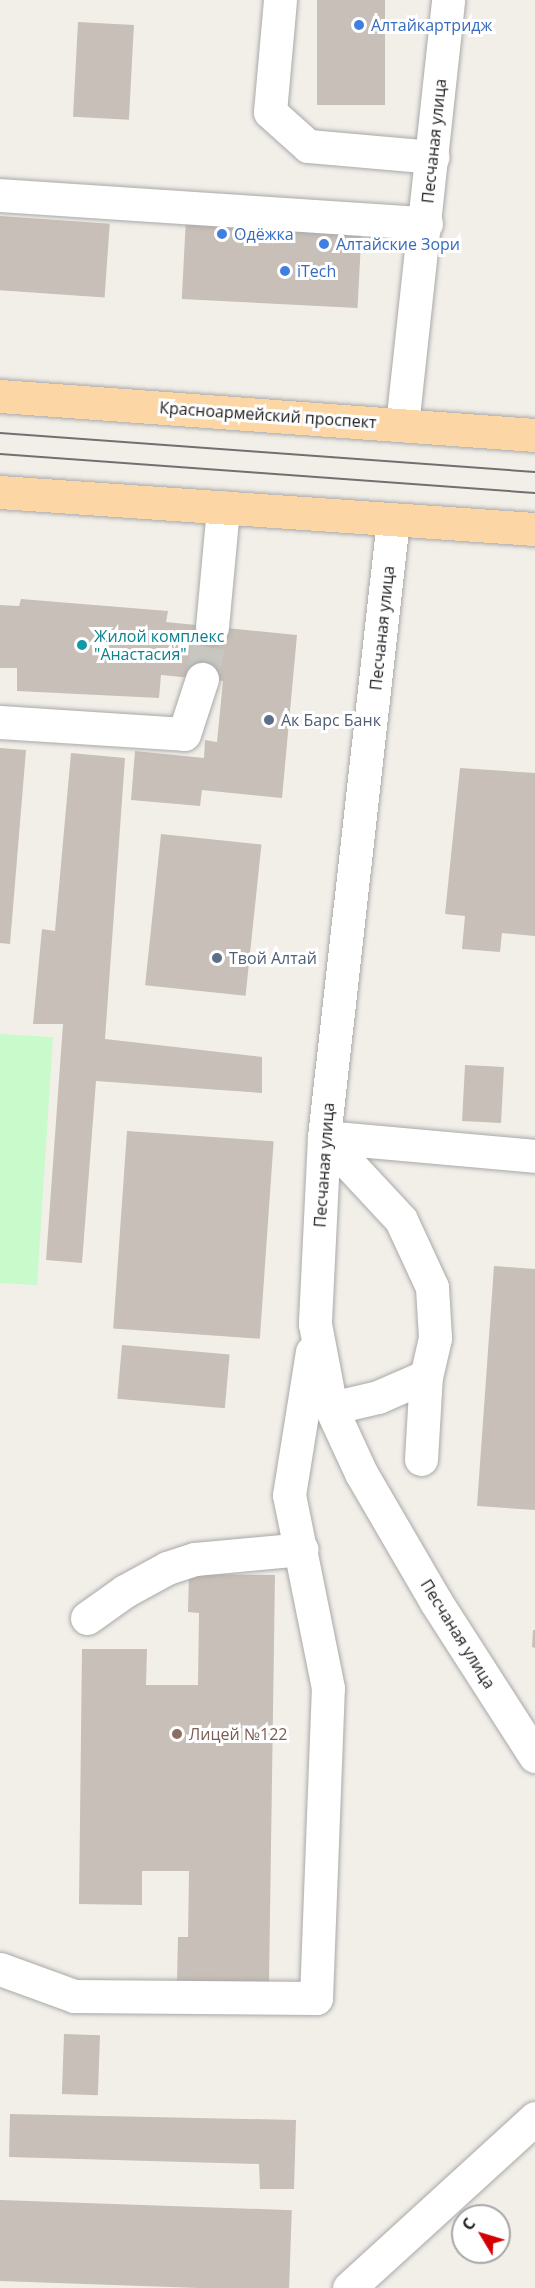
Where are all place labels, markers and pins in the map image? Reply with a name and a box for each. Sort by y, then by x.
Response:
place label: Алтайкартридж [371,15,492,35]
marker: Алтайкартридж [352,18,366,32]
place label: Одёжка [234,224,294,244]
marker: Одёжка [215,227,229,241]
place label: Алтайские Зори [336,234,460,254]
marker: Алтайские Зори [317,237,331,251]
place label: iTech [297,261,336,281]
marker: iTech [278,264,292,278]
place label: Жилой комплекс "Анастасия" [94,626,224,664]
marker: Жилой комплекс "Анастасия" [75,638,89,652]
place label: Ак Барс Банк [281,710,381,730]
marker: Ак Барс Банк [262,713,276,727]
place label: Твой Алтай [229,948,317,968]
marker: Твой Алтай [210,951,224,965]
place label: Лицей №122 [189,1724,287,1744]
marker: Лицей №122 [170,1727,184,1741]

